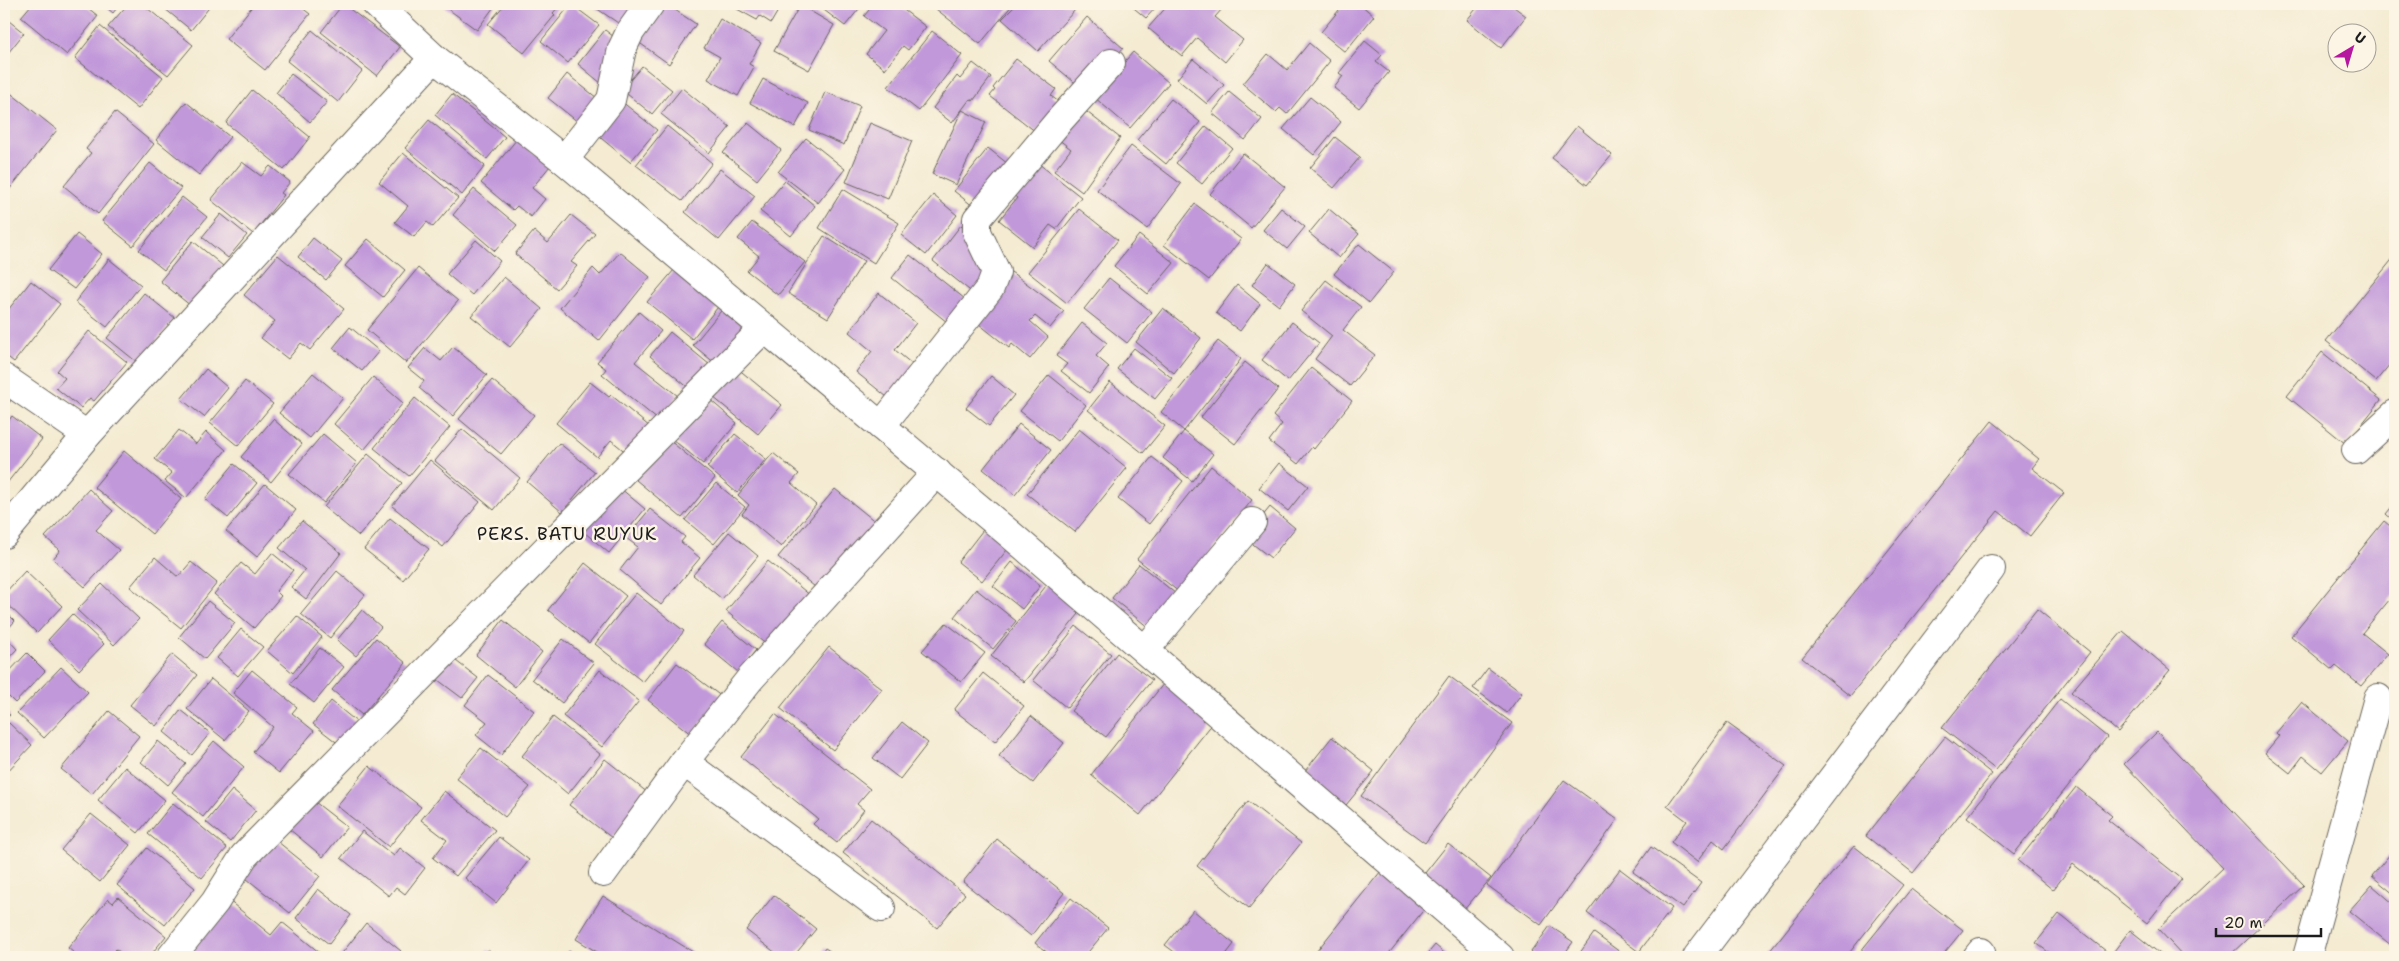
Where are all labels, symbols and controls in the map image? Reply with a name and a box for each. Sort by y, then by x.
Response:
north arrow [2326,22,2376,72]
text: U [2351,28,2369,48]
district label: PERS. BATU RUYUK [477,522,657,546]
scale bar [2216,906,2322,938]
text: 20 m [2224,913,2263,933]

